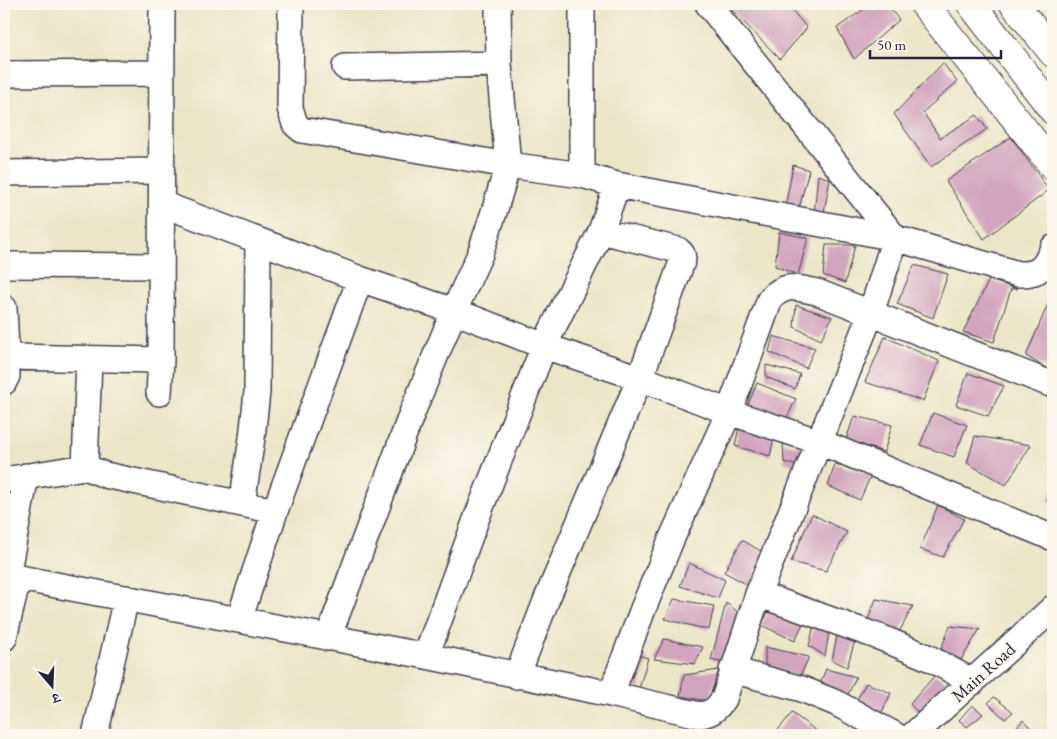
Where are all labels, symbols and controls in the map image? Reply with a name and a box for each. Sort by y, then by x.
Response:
scale bar [870,28,1001,60]
text: 50 m [877,35,906,54]
street label: Main Road [946,637,1020,707]
north arrow [28,662,78,712]
text: उ [49,688,63,708]

